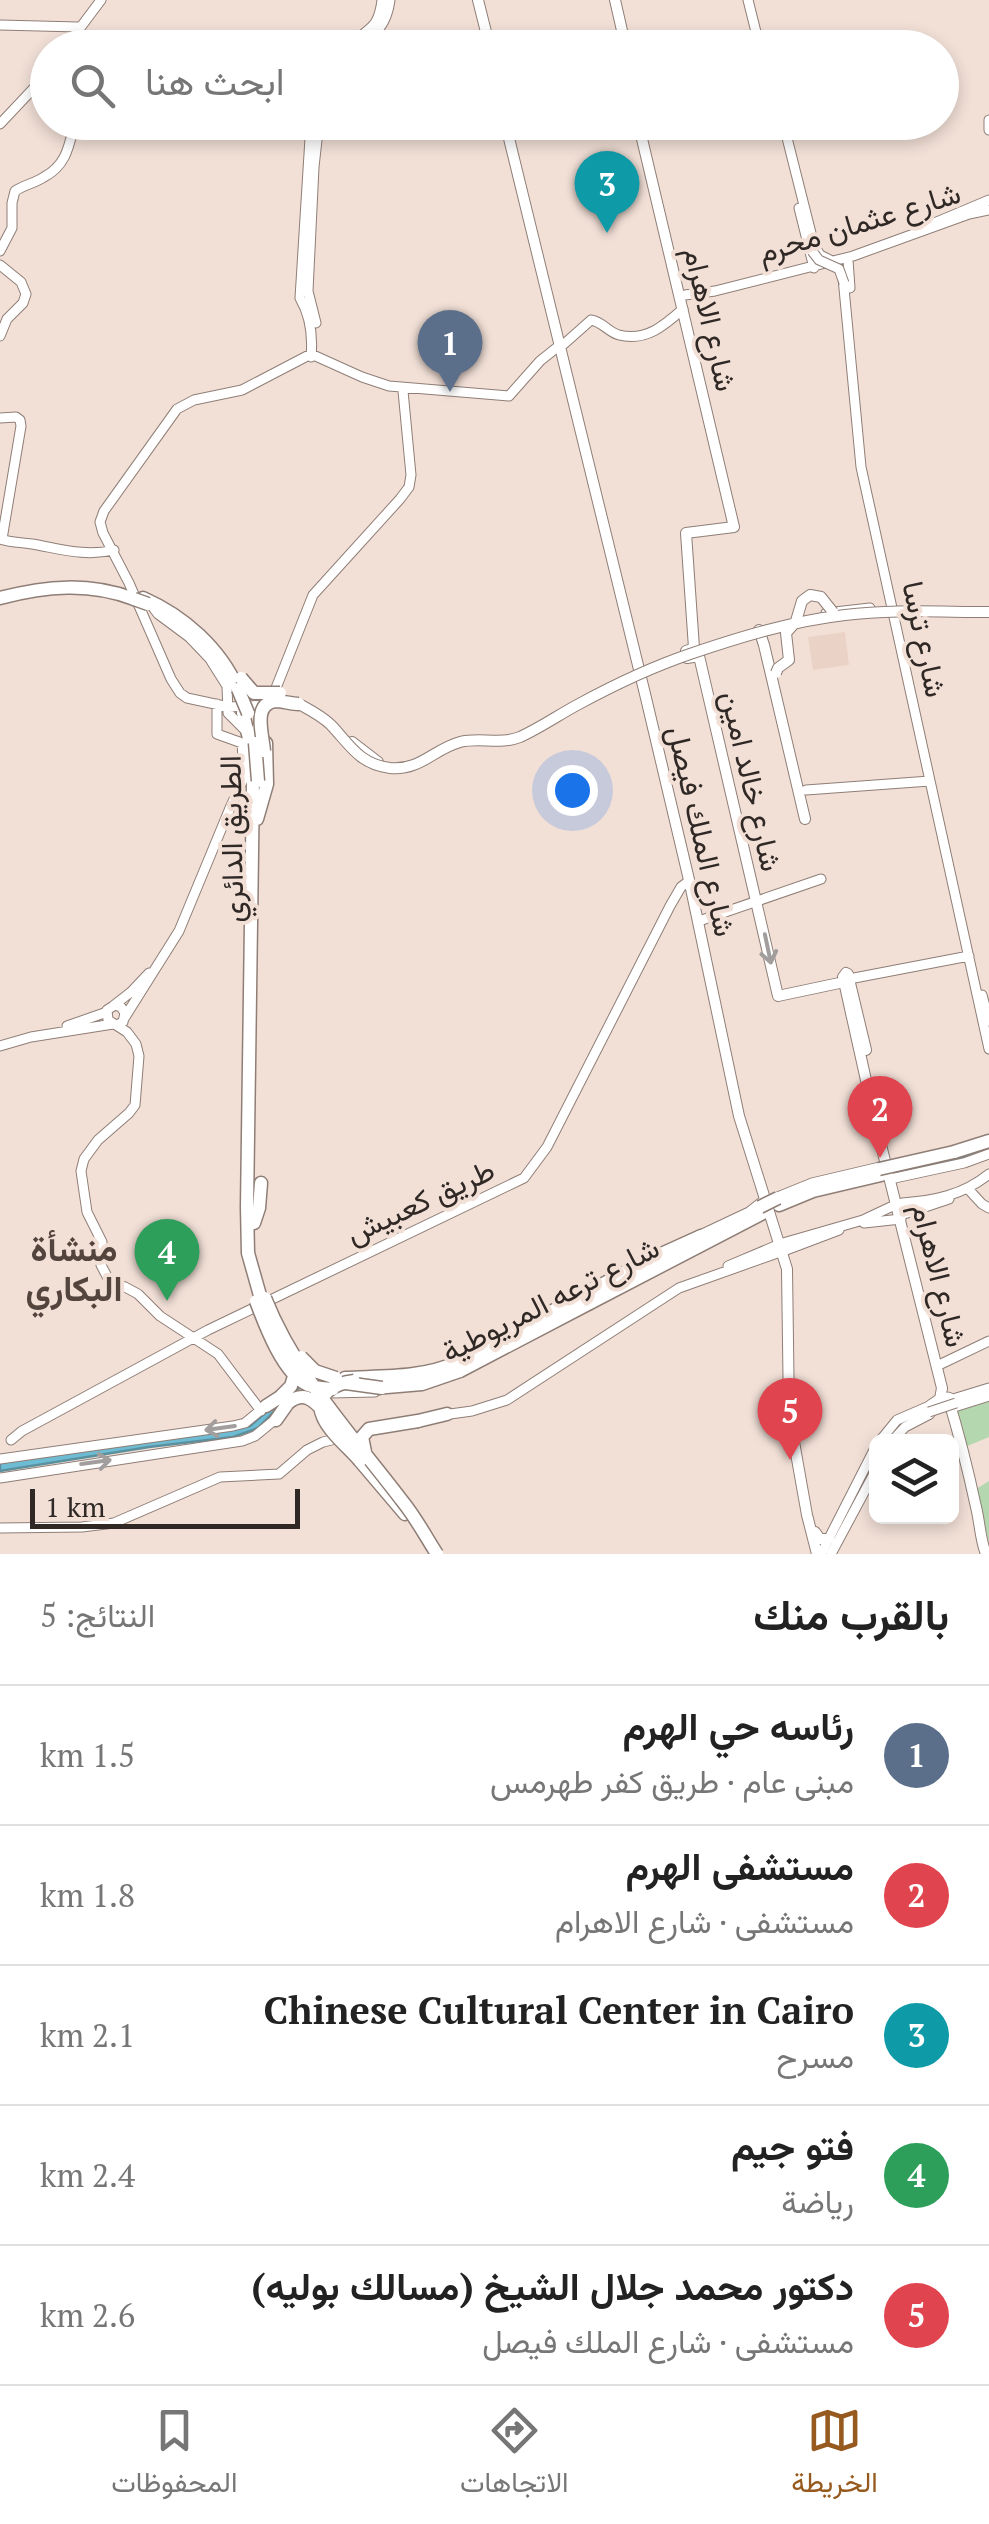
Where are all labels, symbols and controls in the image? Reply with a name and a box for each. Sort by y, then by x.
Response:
search box [30,30,959,140]
text: ابحث هنا [145,56,285,106]
icon: search [65,58,120,113]
pin: 3 [574,150,640,233]
street label: شارع عثمان محرم [753,172,966,273]
street label: شارع الاهرام [674,243,747,395]
pin: 1 [418,310,482,392]
street label: شارع ترسا [892,577,957,701]
street label: شارع خالد امين [711,687,792,875]
street label: شارع الملك فيصل [657,722,746,940]
street label: الطريق الدائري [210,755,257,923]
your location [547,765,598,816]
one-way arrow [760,932,778,964]
pin: 2 [848,1076,912,1158]
street label: طريق كعبيش [339,1149,501,1253]
street label: شارع الاهرام [902,1199,977,1351]
pin: 4 [134,1218,200,1301]
district label: منشأة البكاري [25,1225,123,1318]
street label: شارع ترعه المريوطية [434,1227,666,1372]
pin: 5 [758,1378,822,1460]
one-way arrow [204,1419,237,1437]
map controls [869,1434,959,1524]
button: layers [869,1434,959,1524]
one-way arrow [80,1453,112,1471]
scale bar [30,1484,300,1528]
text: 1 km [45,1488,105,1525]
text: بالقرب منك [753,1586,949,1642]
text: النتائج: 5 [40,1594,155,1636]
text: رئاسه حي الهرم [623,1701,854,1751]
text: 1.5 km [40,1734,135,1776]
text: 1 [907,1734,926,1776]
text: مبنى عام · طريق كفر طهرمس [490,1760,854,1802]
text: مستشفى الهرم [626,1841,854,1891]
text: 1.8 km [40,1874,135,1916]
text: 2 [907,1874,926,1916]
text: مستشفى · شارع الاهرام [555,1900,854,1942]
text: Chinese Cultural Center in Cairo [263,1985,854,2035]
text: 2.1 km [40,2014,135,2056]
text: 3 [907,2014,926,2056]
text: مسرح [776,2035,854,2077]
text: فتو جيم [731,2121,854,2171]
text: 2.4 km [40,2154,135,2196]
text: 4 [907,2154,926,2196]
text: رياضة [781,2180,854,2222]
text: دكتور محمد جلال الشيخ (مسالك بوليه) [251,2261,854,2311]
text: 2.6 km [40,2294,135,2336]
text: 5 [907,2294,926,2336]
text: مستشفى · شارع الملك فيصل [482,2320,854,2362]
tab: المحفوظات [111,2403,237,2507]
tab: الاتجاهات [460,2403,569,2507]
tab: الخريطة [791,2403,878,2507]

